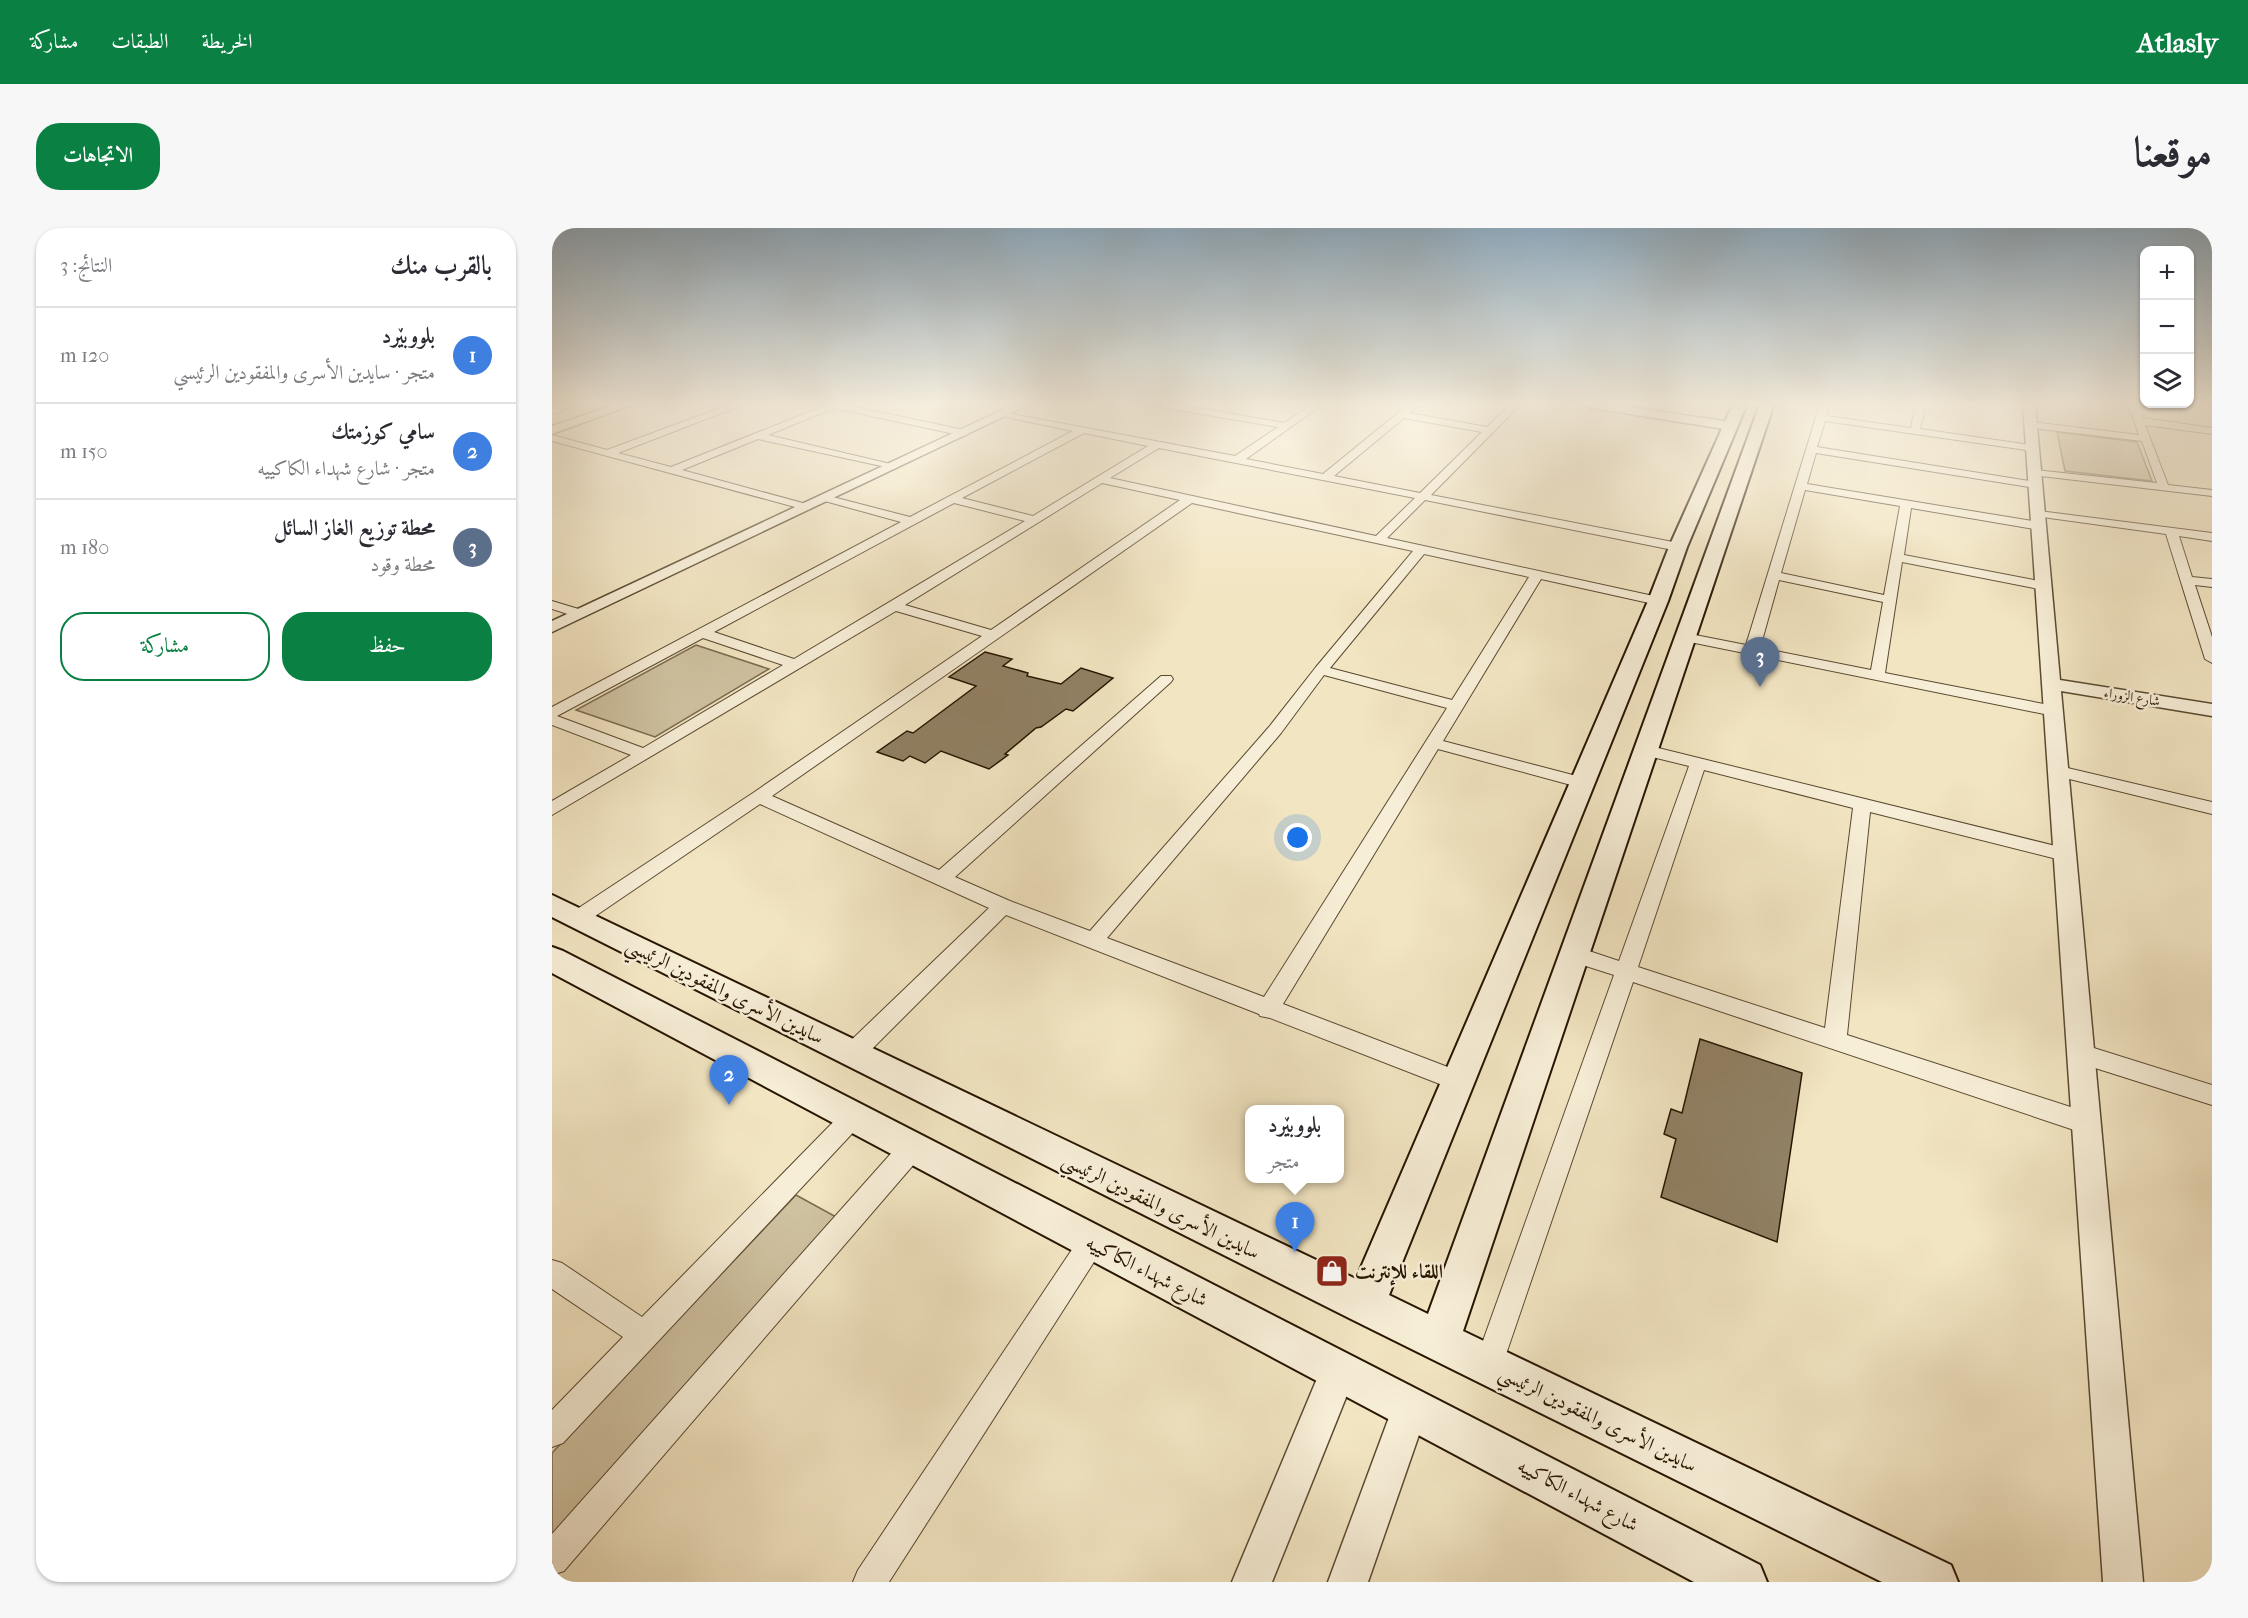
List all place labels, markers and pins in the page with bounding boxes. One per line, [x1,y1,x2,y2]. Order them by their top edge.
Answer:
pin: 3 [1740,638,1780,687]
pin: 2 [710,1056,748,1105]
pin: 1 [1276,1202,1314,1252]
shop icon: اللقاء للإنترنت [1314,1253,1350,1289]
place label: اللقاء للإنترنت [1355,1260,1443,1286]

